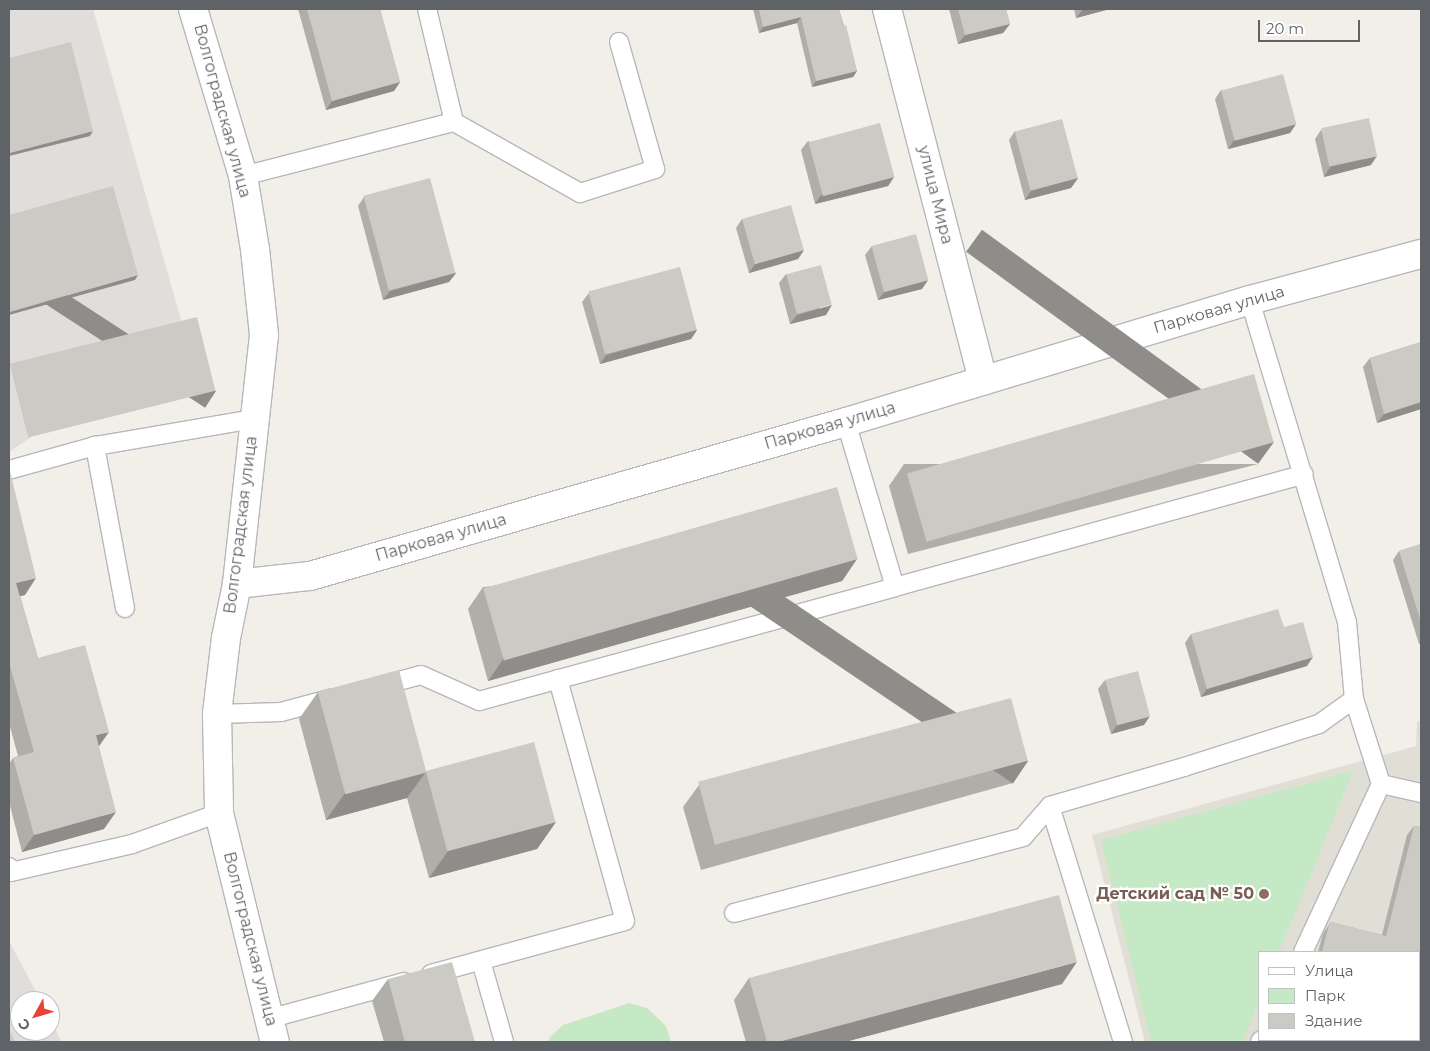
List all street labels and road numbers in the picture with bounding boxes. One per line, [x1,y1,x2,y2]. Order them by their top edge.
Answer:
street label: Волгоградская улица [190,22,254,200]
street label: улица Мира [913,144,957,246]
street label: Парковая улица [1151,282,1287,338]
street label: Парковая улица [762,398,898,454]
street label: Волгоградская улица [221,435,261,615]
street label: Парковая улица [373,510,509,566]
street label: Волгоградская улица [219,850,281,1028]

